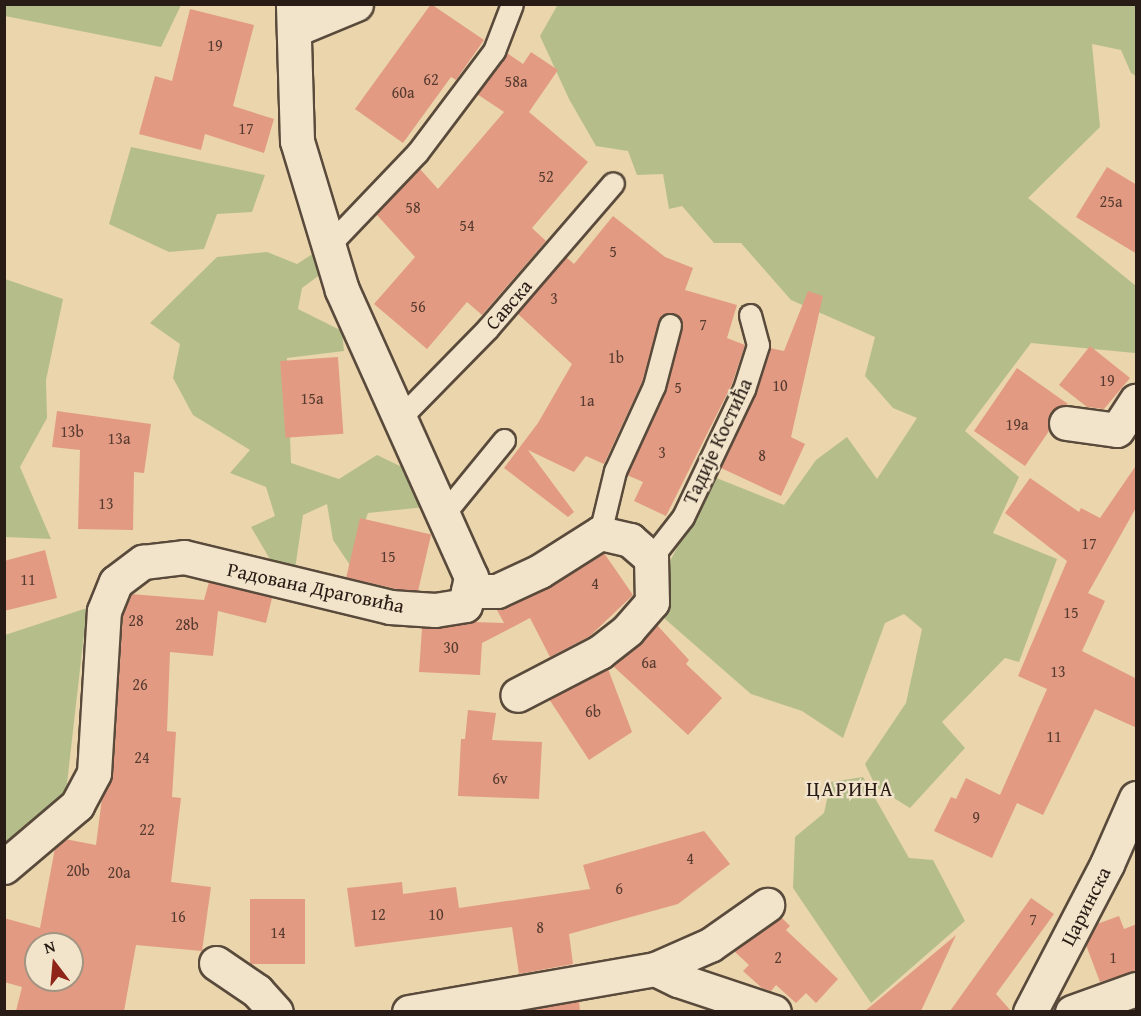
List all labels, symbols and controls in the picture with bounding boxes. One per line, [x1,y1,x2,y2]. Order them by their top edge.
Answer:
house number: 19 [207,35,223,55]
house number: 62 [423,69,439,89]
house number: 58a [505,71,527,91]
house number: 60a [392,82,414,102]
house number: 17 [238,118,254,138]
house number: 52 [538,166,554,186]
house number: 25a [1100,191,1122,211]
house number: 58 [405,197,421,217]
house number: 54 [459,215,475,235]
house number: 5 [609,241,617,261]
street label: Савска [480,274,536,334]
house number: 3 [550,288,558,308]
house number: 56 [410,296,426,316]
house number: 7 [699,314,707,334]
house number: 1b [608,347,624,367]
house number: 19 [1099,370,1115,390]
street label: Тадије Костића [677,374,757,508]
house number: 10 [772,375,788,395]
house number: 5 [674,377,682,397]
house number: 15a [301,388,323,408]
house number: 1a [579,390,595,410]
house number: 19a [1006,414,1028,434]
house number: 13b [60,421,84,441]
house number: 13a [108,428,130,448]
house number: 3 [658,442,666,462]
house number: 8 [758,445,766,465]
house number: 13 [98,493,114,513]
house number: 17 [1081,533,1097,553]
house number: 15 [380,546,396,566]
street label: Радована Драговића [225,557,407,617]
house number: 11 [20,569,36,589]
house number: 4 [591,573,599,593]
house number: 15 [1063,602,1079,622]
house number: 28 [128,610,144,630]
house number: 28b [175,614,199,634]
house number: 30 [443,637,459,657]
house number: 6a [641,652,657,672]
house number: 13 [1050,661,1066,681]
house number: 26 [132,674,148,694]
house number: 6b [585,701,601,721]
house number: 11 [1046,726,1062,746]
house number: 24 [134,747,150,767]
house number: 6v [492,768,508,788]
district label: ЦАРИНА [806,776,894,802]
house number: 9 [972,807,980,827]
house number: 22 [139,819,155,839]
house number: 4 [686,848,694,868]
house number: 20b [66,860,90,880]
house number: 20a [108,862,130,882]
street label: Царинска [1055,862,1115,950]
house number: 6 [615,878,623,898]
house number: 12 [370,904,386,924]
house number: 10 [428,904,444,924]
house number: 16 [170,906,186,926]
house number: 7 [1029,909,1037,929]
house number: 8 [536,917,544,937]
house number: 14 [270,922,286,942]
north arrow [24,932,84,992]
text: N [41,934,58,960]
house number: 2 [774,947,782,967]
house number: 1 [1109,947,1117,967]

